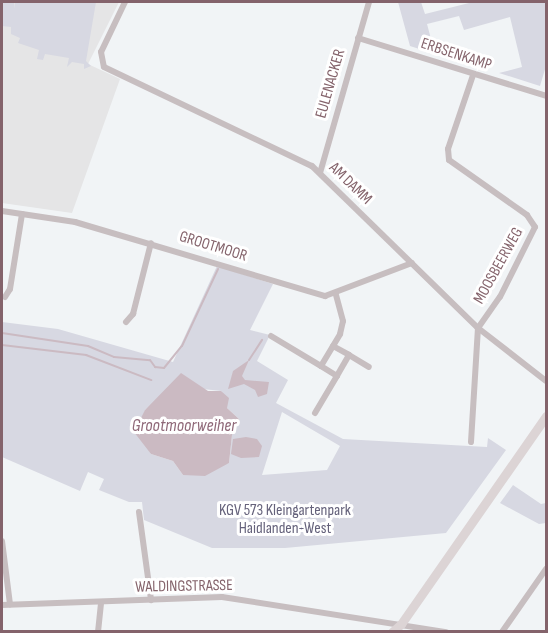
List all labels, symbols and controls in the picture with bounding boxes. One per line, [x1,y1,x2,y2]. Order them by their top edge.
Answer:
street label: ERBSENKAMP [418,35,494,75]
street label: EULENACKER [312,47,350,121]
street label: AM DAMM [324,159,376,209]
street label: MOOSBEERWEG [470,224,528,308]
street label: GROOTMOOR [177,228,249,266]
water label: Grootmoorweiher [132,415,236,437]
park label: KGV 573 Kleingartenpark Haidlanden-West [219,501,351,539]
street label: WALDINGSTRASSE [135,577,233,597]

